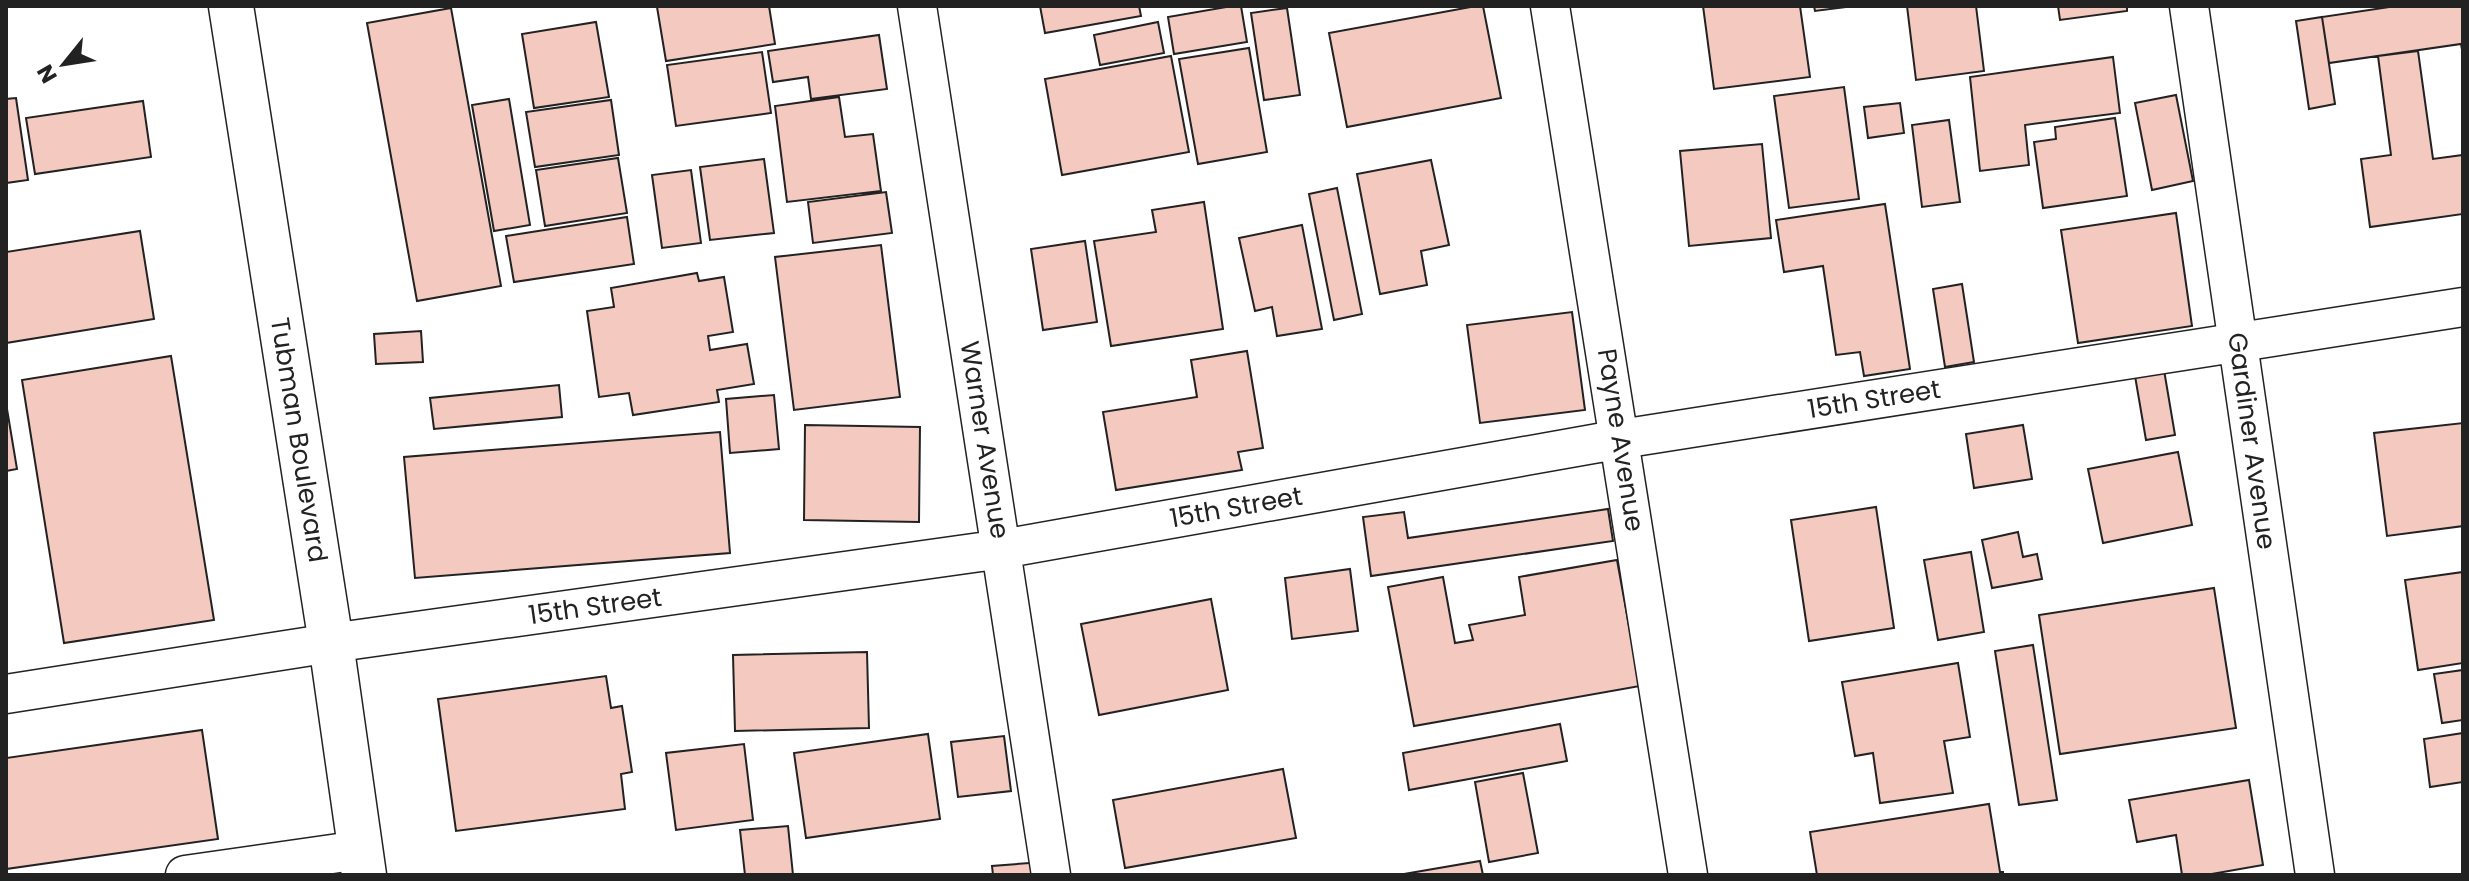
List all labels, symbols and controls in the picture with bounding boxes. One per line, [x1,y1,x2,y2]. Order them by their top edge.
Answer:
north arrow [24,24,104,104]
text: N [30,59,65,89]
street label: Tubman Boulevard [262,315,336,565]
street label: Gardiner Avenue [2219,330,2285,552]
street label: Warner Avenue [952,339,1018,541]
street label: Payne Avenue [1589,346,1653,534]
street label: 15th Street [1805,371,1943,427]
street label: 15th Street [1167,478,1305,536]
street label: 15th Street [526,579,664,633]

